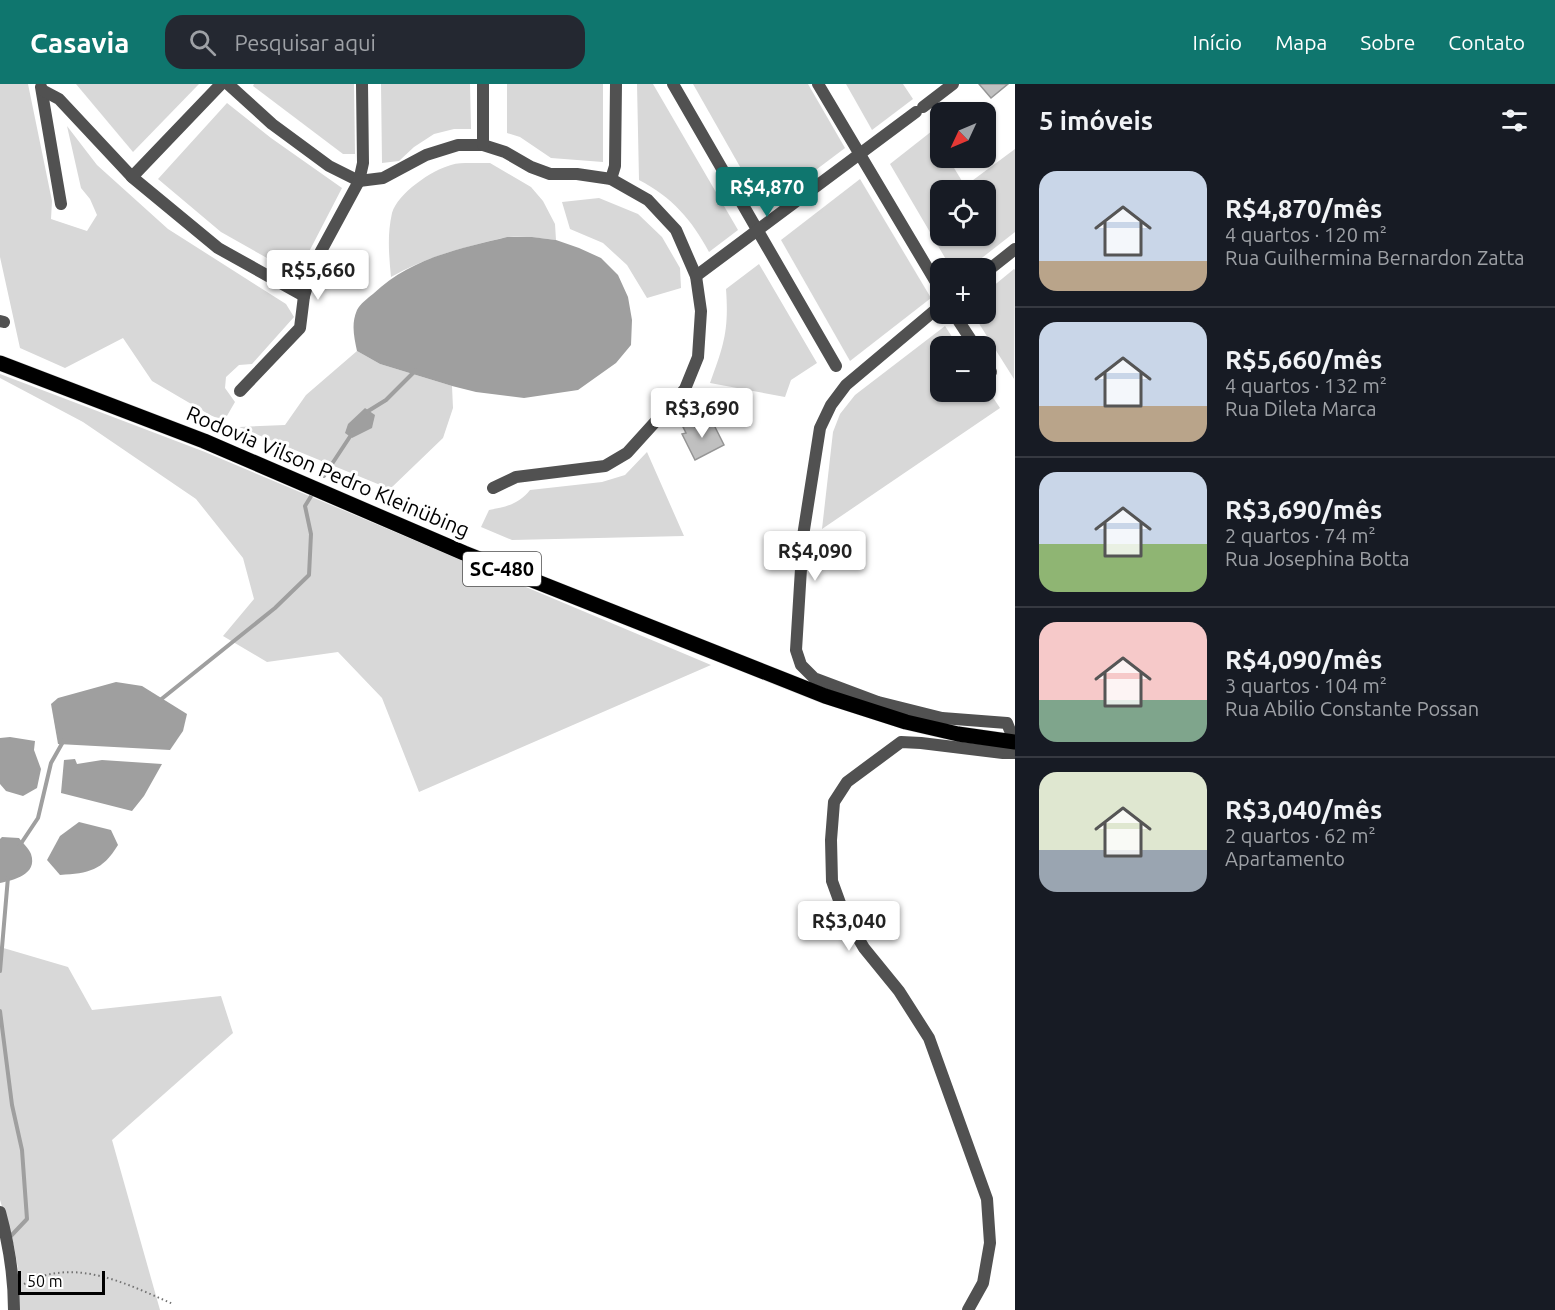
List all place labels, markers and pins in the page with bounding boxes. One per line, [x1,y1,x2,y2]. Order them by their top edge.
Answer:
pin: R$4,870 [712,167,822,218]
pin: R$5,660 [263,250,373,301]
pin: R$3,690 [647,388,757,439]
pin: R$4,090 [760,531,870,582]
pin: R$3,040 [794,901,904,952]

